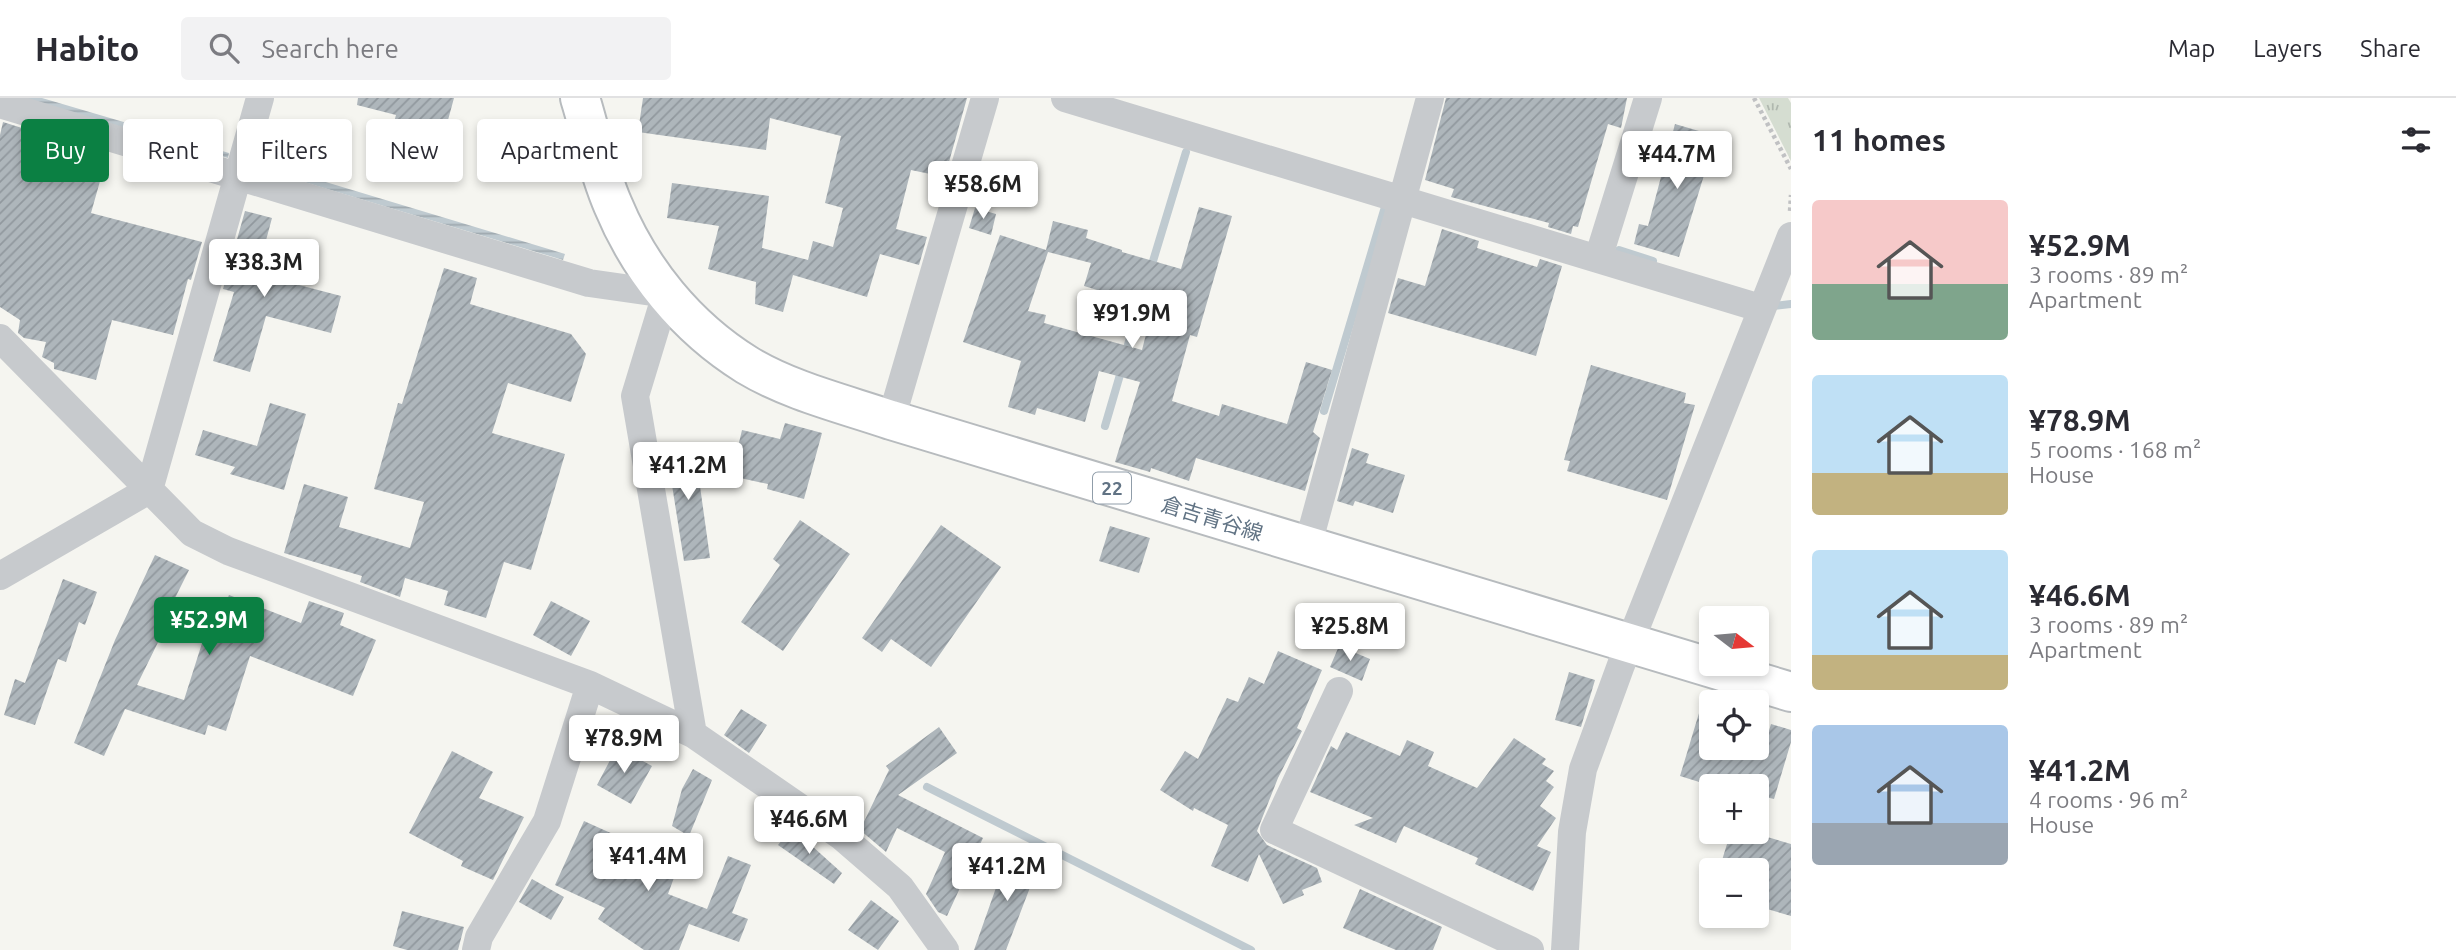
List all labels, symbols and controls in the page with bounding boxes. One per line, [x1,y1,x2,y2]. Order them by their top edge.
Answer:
search box [181,17,671,80]
icon: search [205,29,243,67]
text: Habito [35,30,139,67]
text: Search here [261,34,399,63]
text: Map [2168,35,2215,62]
text: Layers [2253,35,2322,62]
text: Share [2360,35,2421,62]
chip: Buy [21,119,109,182]
chip: Rent [123,119,223,182]
chip: Filters [237,119,352,182]
chip: New [366,119,463,182]
chip: Apartment [477,119,642,182]
icon: filters [2397,121,2435,159]
text: 11 homes [1812,123,1946,157]
pin: ¥44.7M [1620,132,1734,191]
text: ¥44.7M [1638,141,1716,166]
pin: ¥58.6M [926,162,1040,221]
text: ¥58.6M [944,171,1022,196]
icon: home [1868,228,1952,312]
text: ¥52.9M [2029,228,2131,262]
pin: ¥38.3M [207,240,321,299]
text: ¥38.3M [225,249,303,274]
text: 3 rooms · 89 m² [2029,262,2188,287]
text: Apartment [2029,287,2142,312]
pin: ¥91.9M [1075,290,1189,350]
text: ¥91.9M [1093,300,1171,325]
icon: home [1868,403,1952,487]
text: ¥78.9M [2029,403,2131,437]
text: 5 rooms · 168 m² [2029,437,2201,462]
pin: ¥41.2M [631,442,745,502]
text: ¥41.2M [649,452,727,477]
text: House [2029,462,2094,487]
road number: 22 [1093,472,1131,504]
street label: 倉吉青谷線 [1159,491,1266,545]
icon: home [1868,578,1952,662]
text: ¥46.6M [2029,578,2131,612]
pin: ¥52.9M [152,598,266,657]
pin: ¥25.8M [1293,603,1407,663]
north arrow [1699,606,1769,676]
map controls [1699,606,1769,928]
text: ¥52.9M [170,607,248,632]
text: 3 rooms · 89 m² [2029,612,2188,637]
text: ¥25.8M [1311,613,1389,638]
text: Apartment [2029,637,2142,662]
button: locate [1699,690,1769,760]
pin: ¥78.9M [567,716,681,775]
text: ¥78.9M [585,725,663,750]
icon: home [1868,753,1952,837]
text: ¥41.2M [2029,753,2131,787]
button: + [1699,774,1769,844]
text: 4 rooms · 96 m² [2029,787,2188,812]
pin: ¥46.6M [752,796,866,856]
text: ¥46.6M [770,806,848,831]
text: House [2029,812,2094,837]
pin: ¥41.4M [591,834,705,893]
text: ¥41.4M [609,843,687,868]
pin: ¥41.2M [950,844,1064,903]
text: ¥41.2M [968,853,1046,878]
button: − [1699,858,1769,928]

